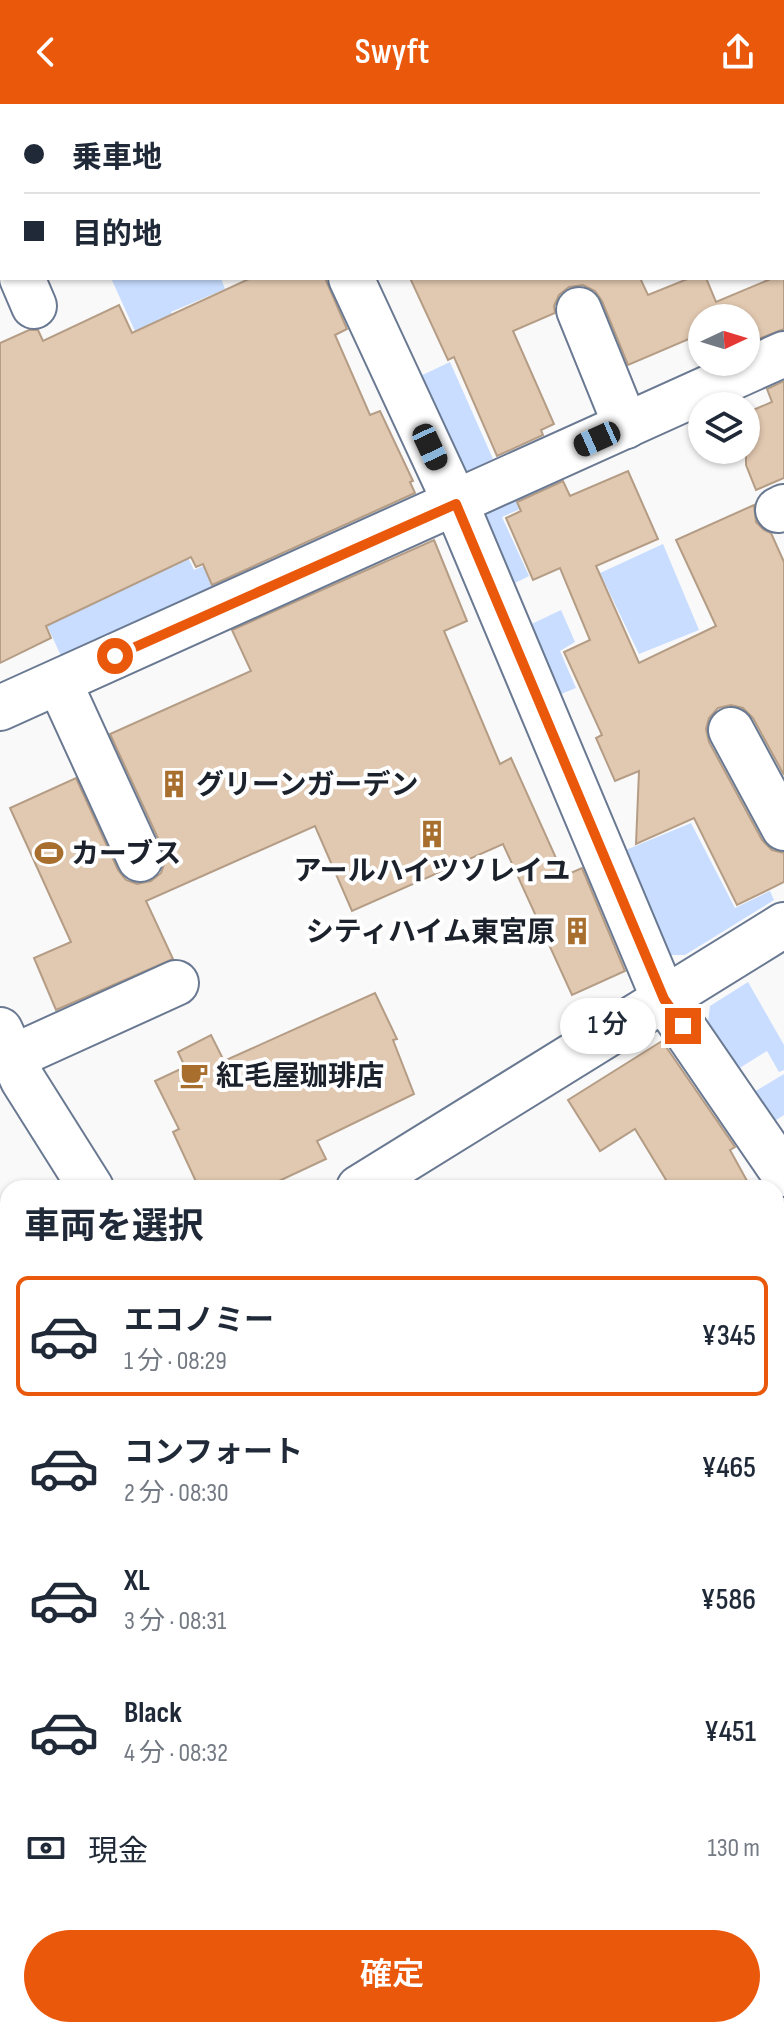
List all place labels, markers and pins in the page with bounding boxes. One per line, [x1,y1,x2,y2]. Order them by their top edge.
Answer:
building icon: グリーンガーデン [159,769,189,799]
place label: グリーンガーデン [196,769,419,802]
building icon: アールハイツソレイユ [417,819,447,849]
sports icon: カーブス [34,838,64,868]
place label: カーブス [71,838,181,871]
place label: アールハイツソレイユ [293,855,571,888]
place label: シティハイム東宮原 [306,916,555,949]
building icon: シティハイム東宮原 [562,916,592,946]
cafe icon: 紅毛屋珈琲店 [179,1060,209,1090]
place label: 紅毛屋珈琲店 [216,1060,384,1093]

